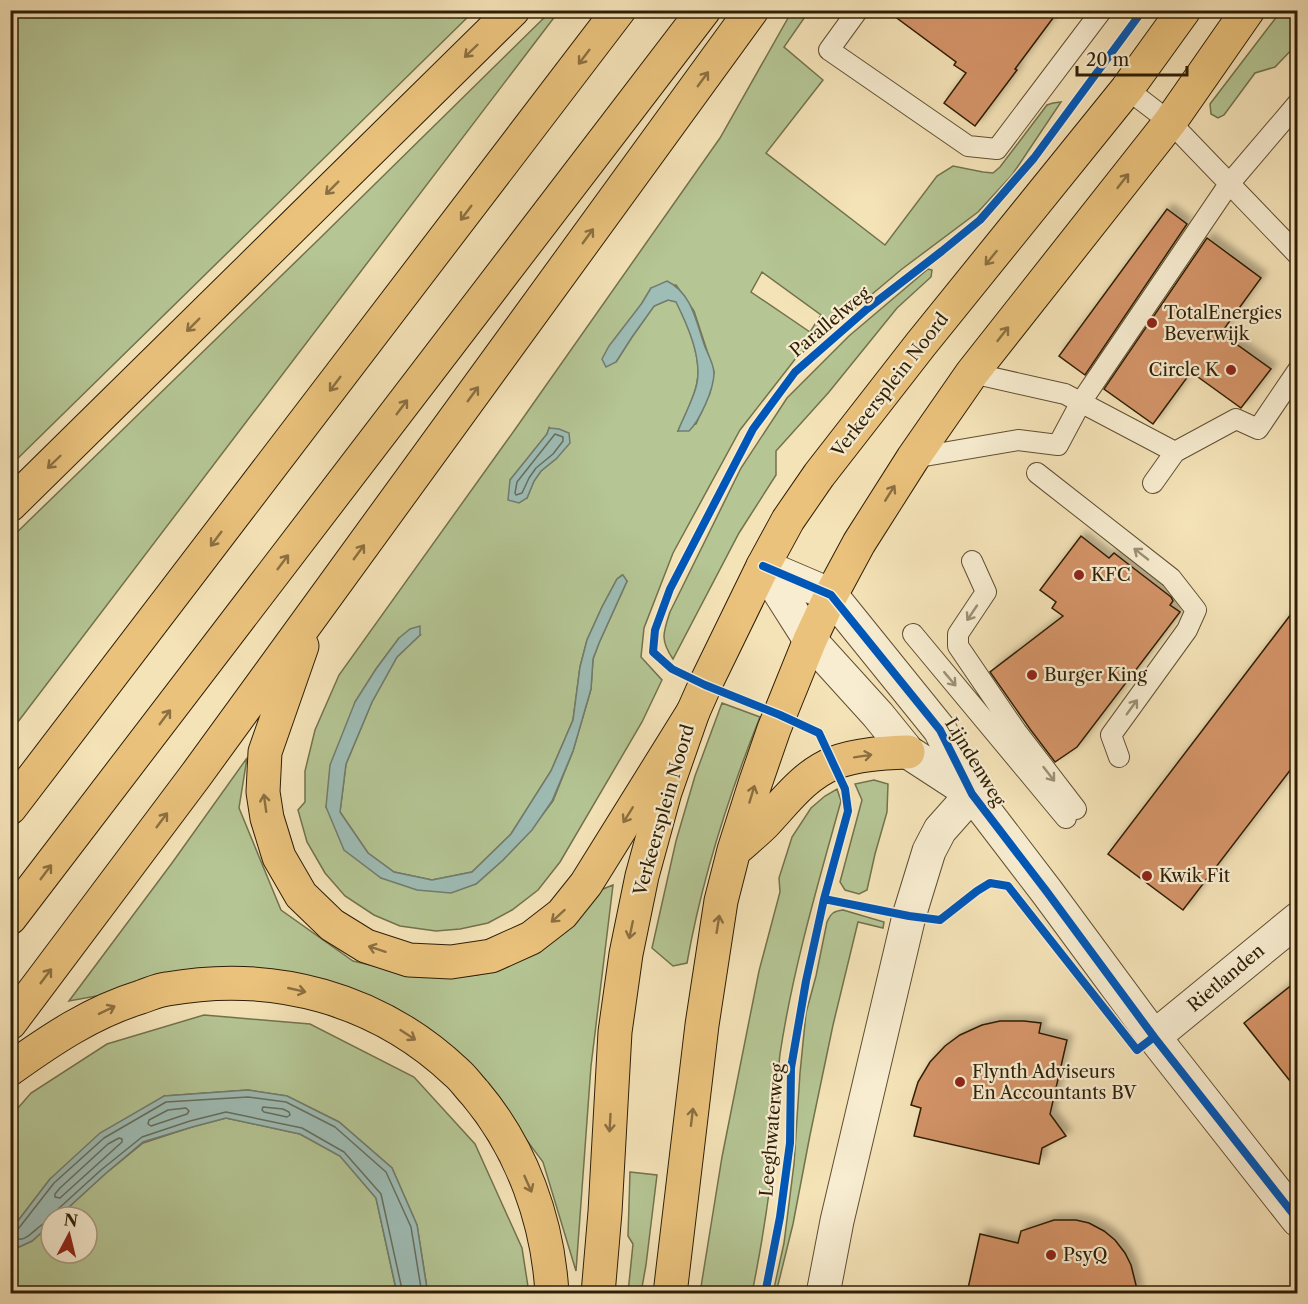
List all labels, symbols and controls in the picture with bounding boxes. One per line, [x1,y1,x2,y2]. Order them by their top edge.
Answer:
scale bar [1077,39,1186,77]
one-way arrow [463,44,478,58]
one-way arrow [578,49,591,65]
text: 20 m [1086,49,1130,71]
one-way arrow [696,71,709,87]
one-way arrow [1117,173,1130,189]
one-way arrow [325,180,339,195]
one-way arrow [460,204,473,220]
one-way arrow [582,229,594,245]
one-way arrow [985,250,998,266]
street label: Parallelweg [785,282,875,362]
place label: TotalEnergies Beverwijk [1164,302,1282,345]
street label: Verkeersplein Noord [826,308,953,462]
marker: TotalEnergies Beverwijk [1145,316,1159,330]
one-way arrow [186,318,201,332]
one-way arrow [996,327,1009,343]
place label: Circle K [1149,359,1220,381]
marker: Circle K [1224,363,1238,377]
one-way arrow [329,376,342,392]
one-way arrow [467,386,479,402]
one-way arrow [396,400,408,416]
one-way arrow [47,455,62,469]
one-way arrow [884,485,897,502]
one-way arrow [210,531,223,547]
one-way arrow [352,544,365,560]
one-way arrow [1133,548,1149,561]
one-way arrow [277,554,290,570]
place label: KFC [1091,564,1131,586]
marker: KFC [1072,568,1086,582]
one-way arrow [966,604,978,620]
place label: Burger King [1044,664,1147,686]
marker: Burger King [1025,668,1039,682]
one-way arrow [944,671,957,687]
one-way arrow [1126,699,1138,715]
one-way arrow [158,709,171,725]
street label: Lijndenweg [940,714,1010,811]
street label: Verkeersplein Noord [629,722,699,899]
one-way arrow [853,751,873,762]
one-way arrow [1043,765,1056,781]
one-way arrow [747,785,758,804]
one-way arrow [259,793,270,813]
one-way arrow [622,806,634,823]
one-way arrow [155,812,168,828]
one-way arrow [40,864,52,880]
place label: Kwik Fit [1159,865,1231,887]
marker: Kwik Fit [1140,869,1154,883]
one-way arrow [551,909,566,923]
one-way arrow [712,914,723,934]
one-way arrow [625,920,636,939]
street label: Rietlanden [1183,940,1269,1016]
one-way arrow [368,943,387,954]
one-way arrow [39,969,52,985]
one-way arrow [287,984,306,996]
one-way arrow [97,1004,115,1016]
one-way arrow [399,1029,416,1041]
place label: Flynth Adviseurs En Accountants BV [972,1061,1137,1104]
street label: Leeghwaterweg [755,1062,789,1198]
marker: Flynth Adviseurs En Accountants BV [953,1075,967,1089]
one-way arrow [686,1108,697,1127]
one-way arrow [604,1113,615,1133]
one-way arrow [523,1175,534,1193]
north arrow [39,1205,99,1265]
text: N [63,1209,79,1231]
place label: PsyQ [1063,1244,1107,1266]
marker: PsyQ [1044,1248,1058,1262]

